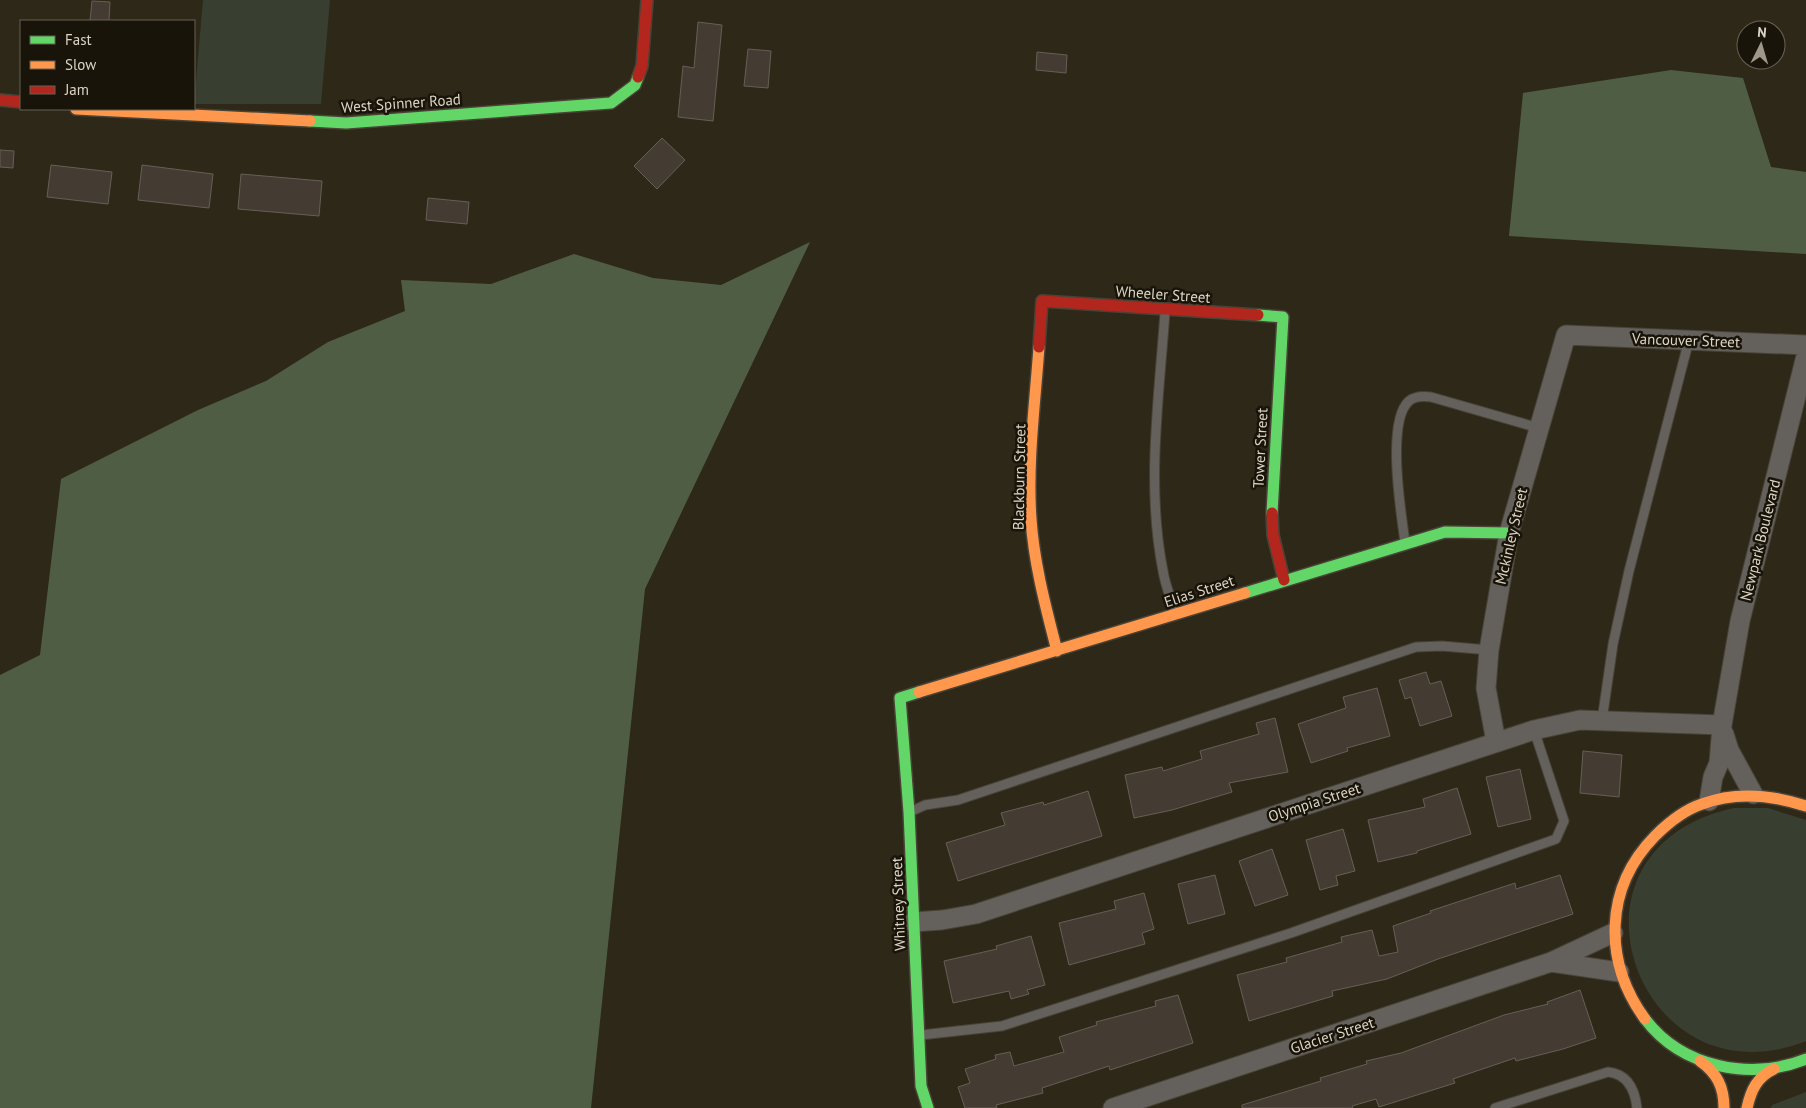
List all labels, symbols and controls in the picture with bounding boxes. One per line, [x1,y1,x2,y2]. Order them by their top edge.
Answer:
legend [20,20,195,110]
north arrow [1736,20,1786,70]
text: N [1757,23,1768,41]
text: Fast [65,30,92,49]
text: Slow [65,55,96,74]
text: Jam [64,80,89,99]
street label: West Spinner Road [341,89,461,117]
street label: Wheeler Street [1115,281,1211,307]
street label: Vancouver Street [1631,329,1740,351]
street label: Tower Street [1248,407,1272,489]
street label: Blackburn Street [1009,424,1029,530]
street label: Newpark Boulevard [1736,477,1784,603]
street label: Mckinley Street [1491,486,1531,586]
street label: Elias Street [1162,571,1236,611]
street label: Olympia Street [1266,778,1362,826]
street label: Whitney Street [887,857,909,951]
street label: Glacier Street [1288,1013,1376,1057]

